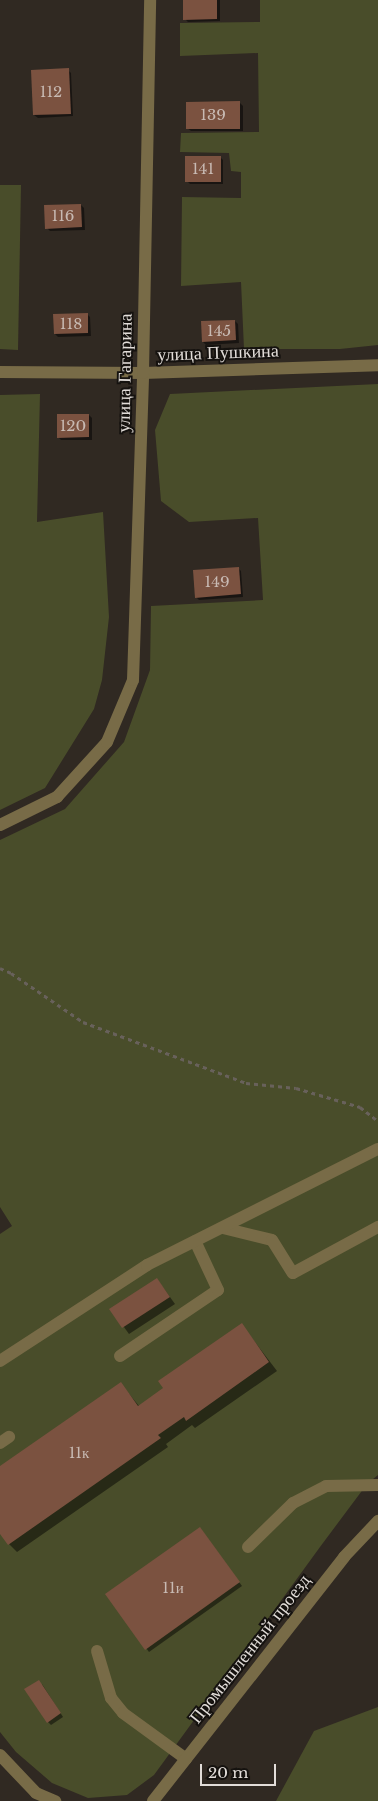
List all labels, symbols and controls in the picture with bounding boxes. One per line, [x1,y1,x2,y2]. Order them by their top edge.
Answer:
house number: 112 [40,83,62,101]
house number: 139 [200,106,226,124]
house number: 141 [192,160,214,178]
house number: 116 [51,207,75,225]
street label: улица Гагарина [113,313,137,433]
house number: 118 [60,315,82,333]
house number: 145 [207,322,231,340]
street label: улица Пушкина [157,340,279,366]
house number: 120 [60,417,86,435]
house number: 149 [204,573,230,591]
house number: 11к [69,1444,89,1462]
street label: Промышленный проезд [185,1570,315,1728]
house number: 11и [162,1579,184,1597]
scale bar [203,1754,279,1786]
text: 20 m [208,1763,248,1782]

